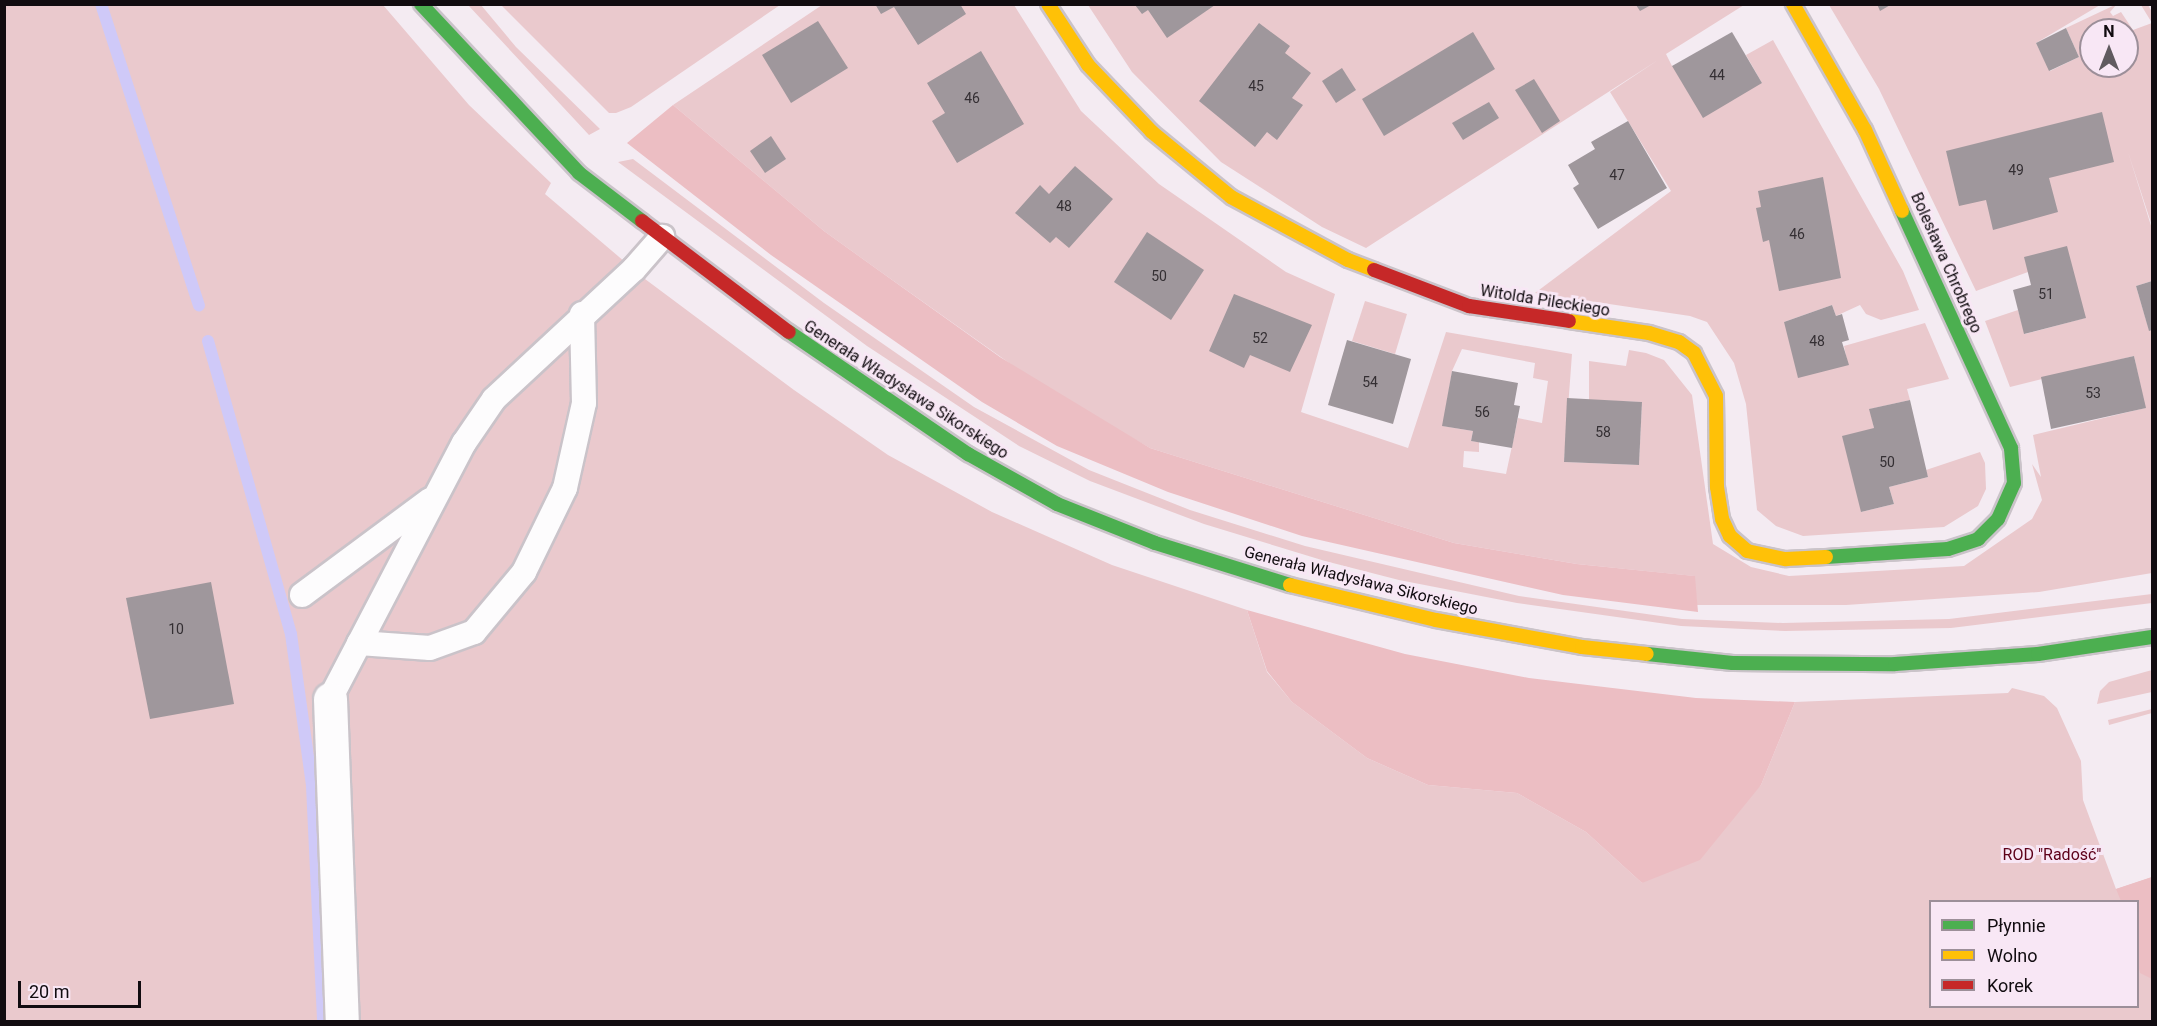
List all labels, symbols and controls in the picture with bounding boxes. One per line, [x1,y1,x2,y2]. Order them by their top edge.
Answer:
north arrow [2079,18,2139,78]
text: N [2103,22,2115,41]
house number: 44 [1709,67,1725,83]
house number: 45 [1248,78,1264,94]
house number: 46 [964,90,980,106]
house number: 49 [2008,162,2024,178]
house number: 47 [1609,167,1625,183]
street label: Bolesława Chrobrego [1906,190,1986,336]
house number: 48 [1056,198,1072,214]
house number: 46 [1789,226,1805,242]
house number: 50 [1151,268,1167,284]
street label: Witolda Pileckiego [1479,281,1611,321]
house number: 51 [2038,286,2054,302]
street label: Generała Władysława Sikorskiego [800,317,1012,463]
house number: 52 [1252,330,1268,346]
house number: 48 [1809,333,1825,349]
house number: 54 [1362,374,1378,390]
house number: 53 [2085,385,2101,401]
house number: 56 [1474,404,1490,420]
house number: 58 [1595,424,1611,440]
house number: 50 [1879,454,1895,470]
street label: Generała Władysława Sikorskiego [1242,543,1480,619]
house number: 10 [168,621,184,637]
park label: ROD "Radość" [2003,845,2101,865]
legend [1929,900,2139,1008]
text: Płynnie [1987,915,2046,936]
text: Wolno [1987,945,2038,966]
scale bar [21,969,144,1007]
text: Korek [1987,975,2033,996]
text: 20 m [29,981,69,1002]

